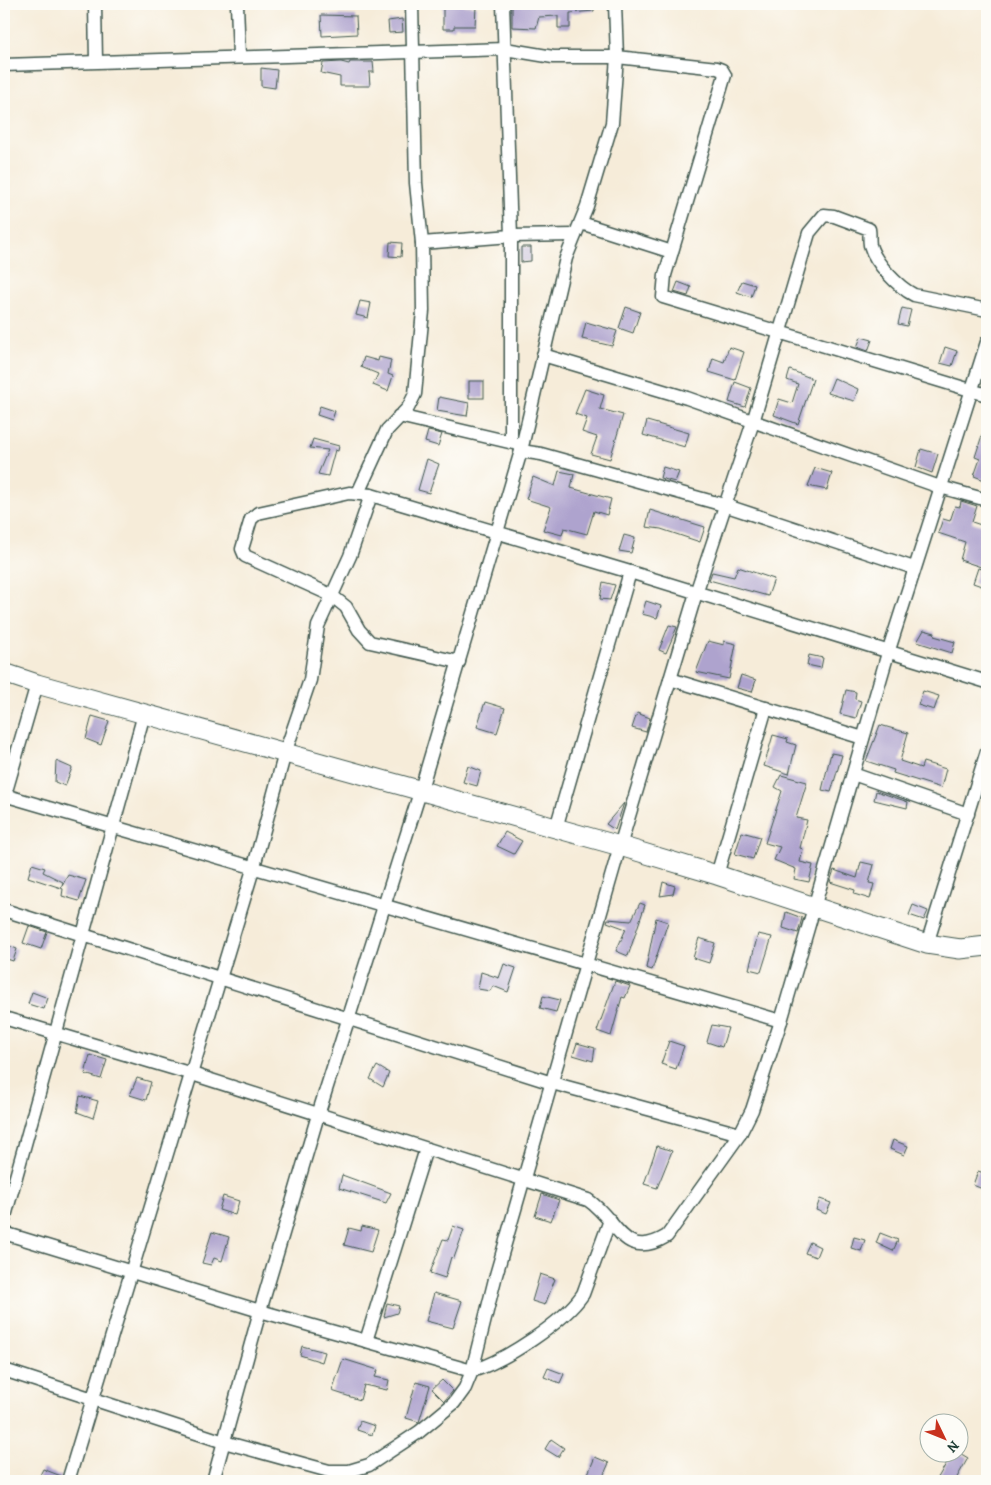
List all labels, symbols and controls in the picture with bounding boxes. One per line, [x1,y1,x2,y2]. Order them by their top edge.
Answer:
north arrow [918,1412,968,1462]
text: N [943,1436,964,1457]

